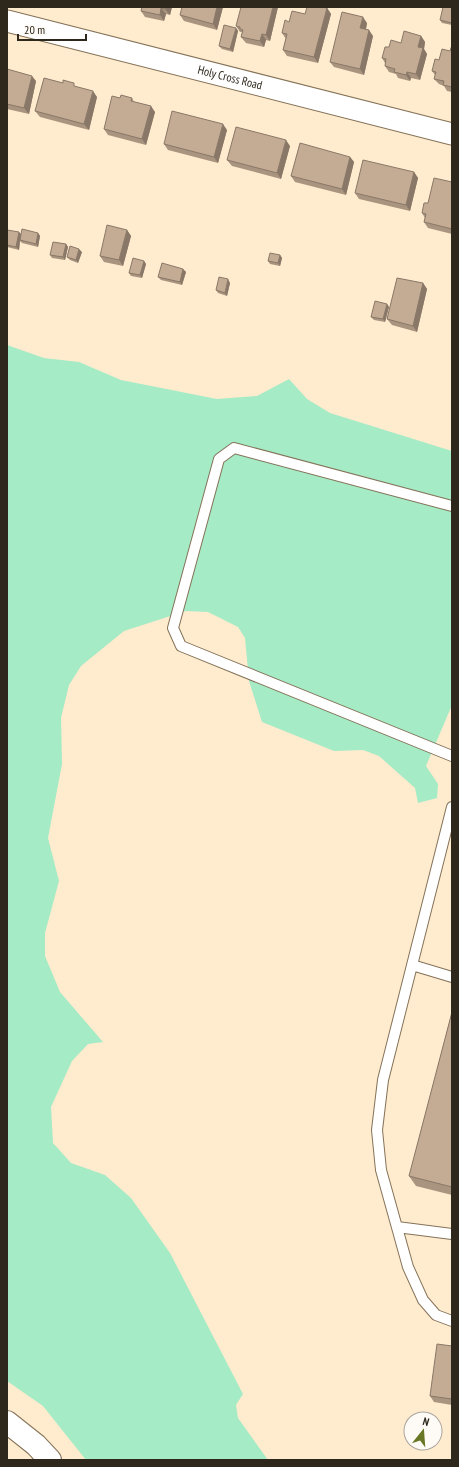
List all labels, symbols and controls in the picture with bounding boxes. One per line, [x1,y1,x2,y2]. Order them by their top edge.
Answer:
scale bar [18,16,86,42]
text: 20 m [24,22,45,37]
street label: Holy Cross Road [196,62,264,93]
north arrow [403,1411,443,1451]
text: N [421,1414,431,1429]

